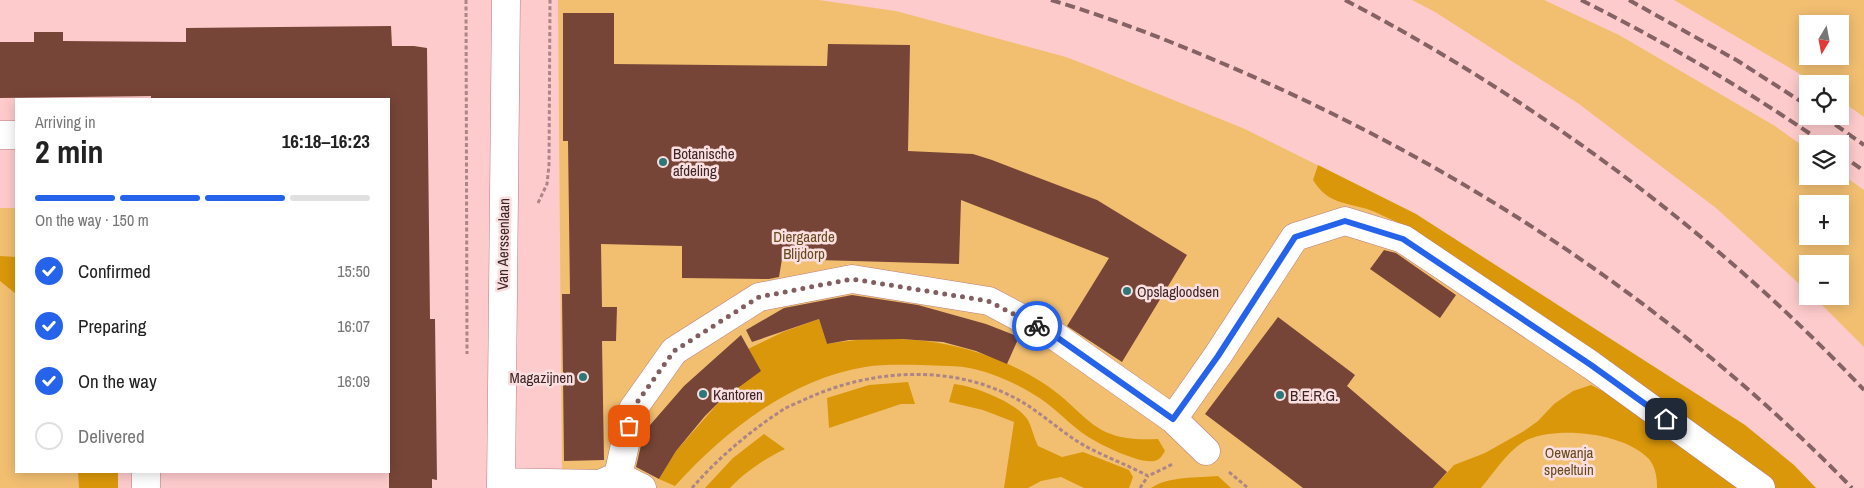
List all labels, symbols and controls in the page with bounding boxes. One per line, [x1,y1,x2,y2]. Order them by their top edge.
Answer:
north arrow [1799,15,1849,65]
map controls [1799,15,1849,305]
button: locate [1799,75,1849,125]
text: Arriving in [35,111,96,133]
text: 16:18–16:23 [282,128,370,154]
text: 2 min [35,130,104,173]
button: layers [1799,135,1849,185]
place label: Botanische afdeling [673,143,735,181]
marker: Botanische afdeling [657,156,669,168]
button: + [1799,195,1849,245]
street label: Van Aerssenlaan [492,198,514,290]
text: On the way · 150 m [35,209,149,231]
park label: Diergaarde Blijdorp [773,226,835,264]
button: − [1799,255,1849,305]
icon: check [35,257,63,285]
text: Confirmed [78,258,151,284]
text: 15:50 [337,260,370,282]
place label: Opslagloodsen [1137,281,1219,302]
marker: Opslagloodsen [1121,285,1133,297]
courier [1012,301,1062,351]
icon: check [35,312,63,340]
icon: bike [1023,312,1051,340]
text: Preparing [78,313,146,339]
text: 16:07 [337,315,370,337]
icon: check [35,367,63,395]
place label: Magazijnen [509,367,573,388]
text: On the way [78,368,157,394]
text: 16:09 [337,370,370,392]
marker: Magazijnen [577,371,589,383]
place label: Kantoren [713,384,763,405]
place label: B.E.R.G. [1290,385,1339,406]
marker: Kantoren [697,388,709,400]
marker: B.E.R.G. [1274,389,1286,401]
pin [1645,398,1687,440]
pin [608,405,650,447]
icon: home [1652,405,1680,433]
icon: bag [615,412,643,440]
text: Delivered [78,423,145,449]
park label: Oewanja speeltuin [1544,442,1594,480]

